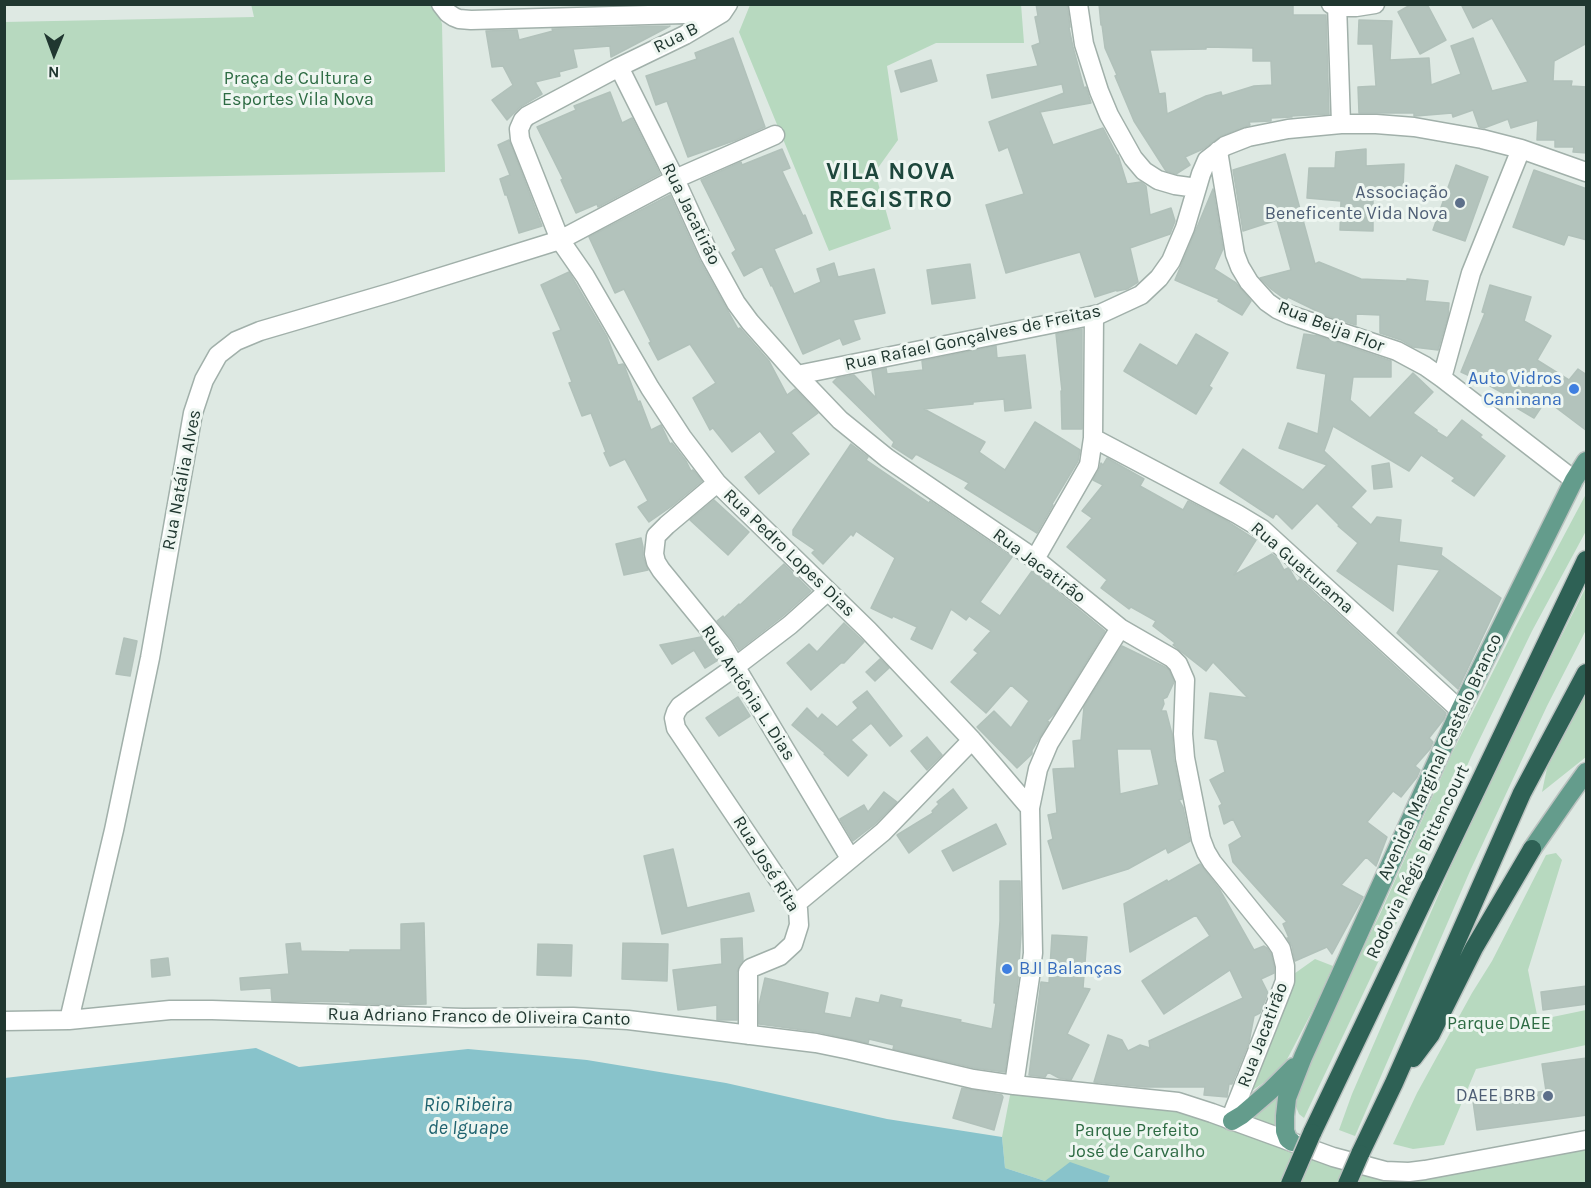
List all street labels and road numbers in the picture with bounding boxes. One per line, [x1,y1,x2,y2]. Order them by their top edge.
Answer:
street label: Rua B [650,18,702,58]
street label: Rua Jacatirão [657,159,725,269]
street label: Rua Beija Flor [1275,297,1387,357]
street label: Rua Rafael Gonçalves de Freitas [843,300,1103,376]
street label: Rua Natália Alves [158,408,206,552]
street label: Rua Pedro Lopes Dias [719,484,859,622]
street label: Rua Guaturama [1246,517,1358,619]
street label: Rua Jacatirão [988,524,1090,608]
street label: Rua Antônia L. Dias [696,621,800,765]
street label: Avenida Marginal Castelo Branco [1373,630,1507,884]
street label: Rodovia Régis Bittencourt [1362,762,1474,962]
street label: Rua José Rita [728,812,804,916]
street label: Rua Jacatirão [1233,979,1293,1091]
street label: Rua Adriano Franco de Oliveira Canto [327,1004,631,1030]

